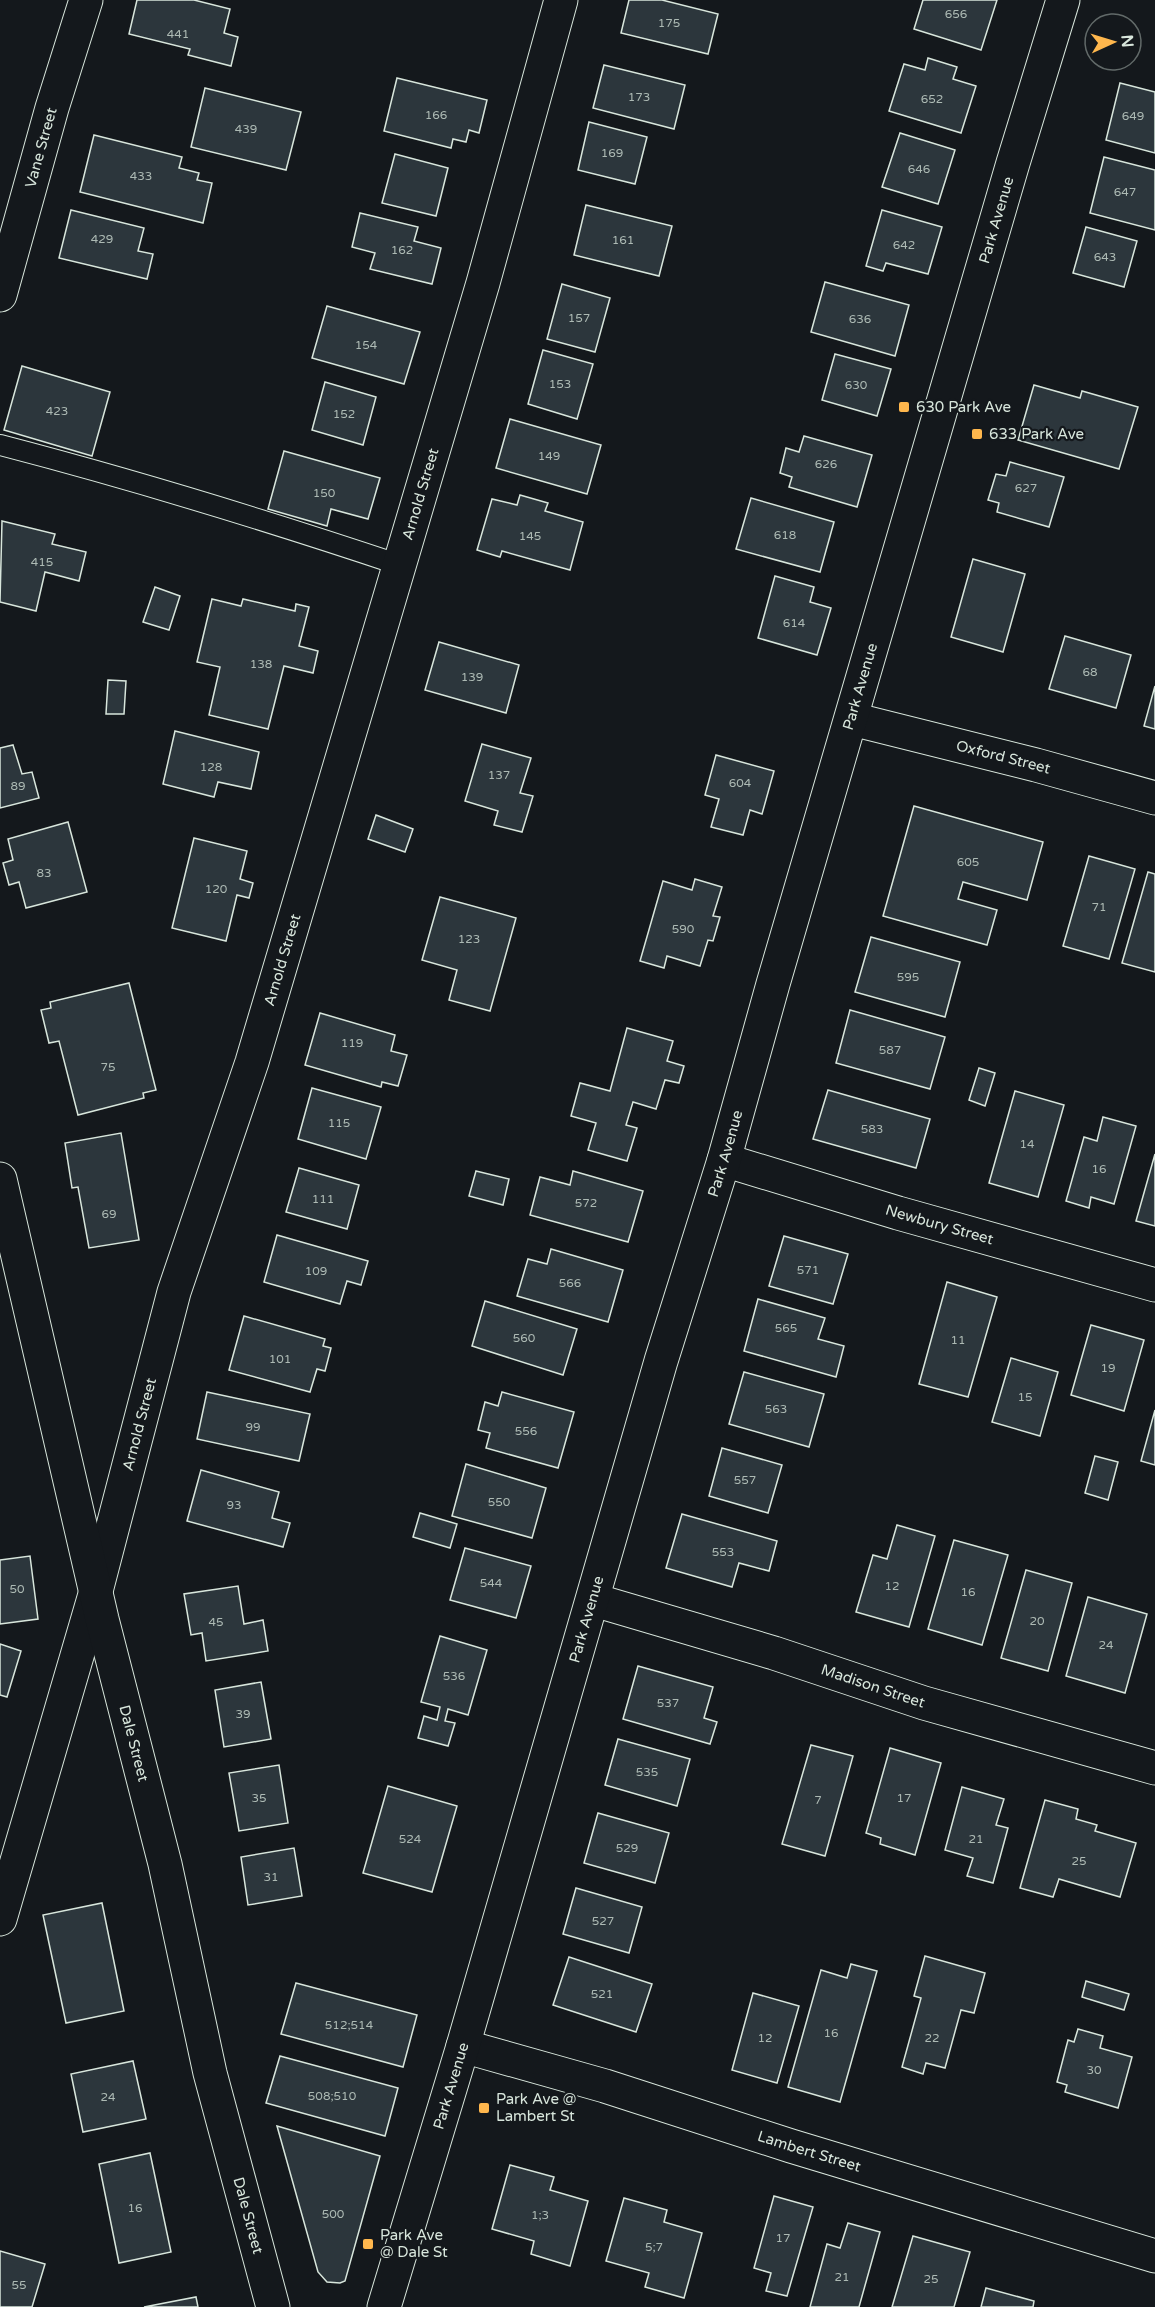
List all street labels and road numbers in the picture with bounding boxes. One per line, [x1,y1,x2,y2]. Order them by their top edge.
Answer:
street label: Vane Street [21,105,61,190]
street label: Park Avenue [975,174,1018,266]
street label: Arnold Street [398,446,443,542]
street label: Park Avenue [839,641,881,732]
street label: Oxford Street [954,736,1053,778]
street label: Arnold Street [260,912,304,1008]
street label: Park Avenue [704,1108,746,1199]
street label: Newbury Street [883,1201,996,1248]
street label: Arnold Street [119,1376,160,1473]
street label: Park Avenue [565,1574,607,1665]
street label: Madison Street [819,1660,928,1712]
street label: Dale Street [115,1703,153,1784]
street label: Park Avenue [429,2040,473,2131]
street label: Lambert Street [755,2127,863,2176]
street label: Dale Street [229,2175,267,2256]

